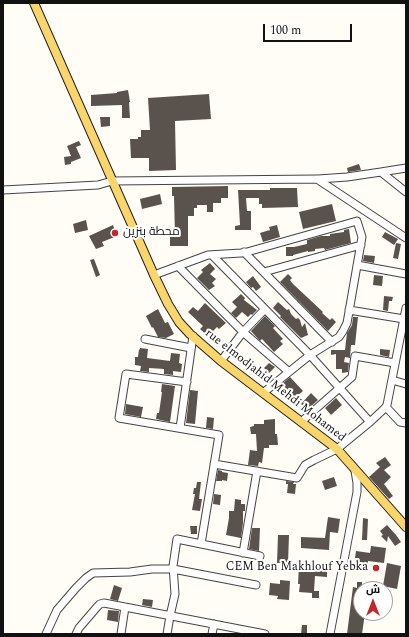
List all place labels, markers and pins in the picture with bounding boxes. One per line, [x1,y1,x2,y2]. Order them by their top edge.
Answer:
place label: محطة بنزين [123,226,180,240]
marker: محطة بنزين [110,228,120,238]
place label: CEM Ben Makhlouf Yebka [226,561,368,575]
marker: CEM Ben Makhlouf Yebka [371,563,381,573]

